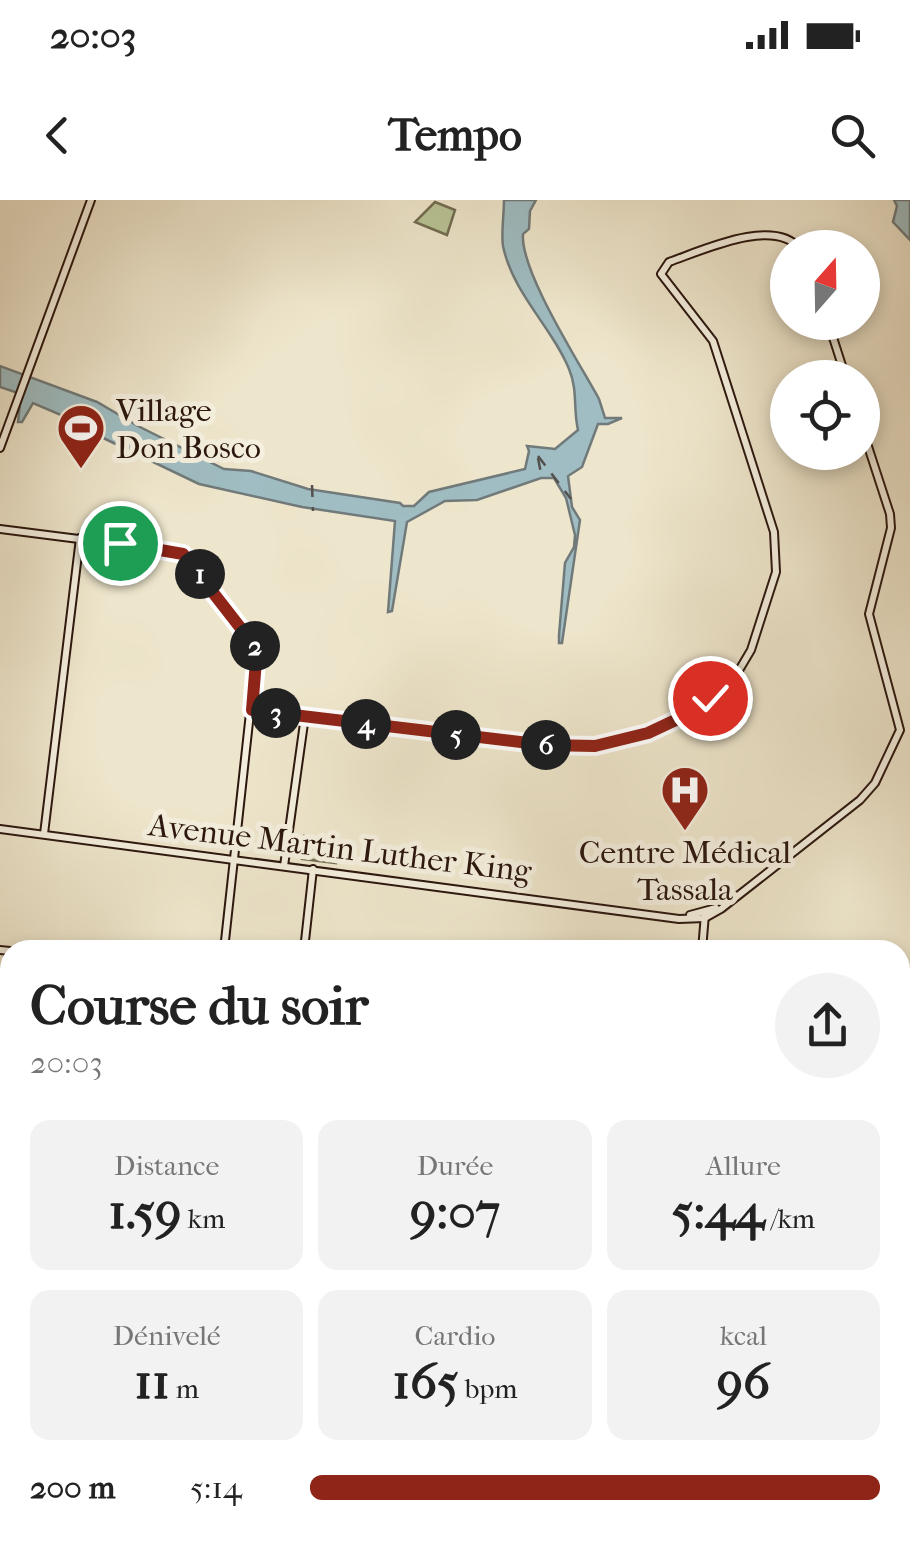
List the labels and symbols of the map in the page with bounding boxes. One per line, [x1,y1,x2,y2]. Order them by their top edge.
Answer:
north arrow [770,230,880,340]
place label: Village Don Bosco [115,392,261,466]
sports icon: Village Don Bosco [55,402,107,470]
pin [78,501,163,586]
pin: 1 [175,549,225,599]
pin: 2 [230,621,280,671]
pin [668,656,753,741]
pin: 3 [251,688,301,738]
pin: 4 [341,699,391,749]
pin: 5 [431,710,481,760]
pin: 6 [521,720,571,770]
hospital icon: Centre Médical Tassala [659,764,711,832]
street label: Avenue Martin Luther King [144,806,534,890]
place label: Centre Médical Tassala [579,834,791,908]

